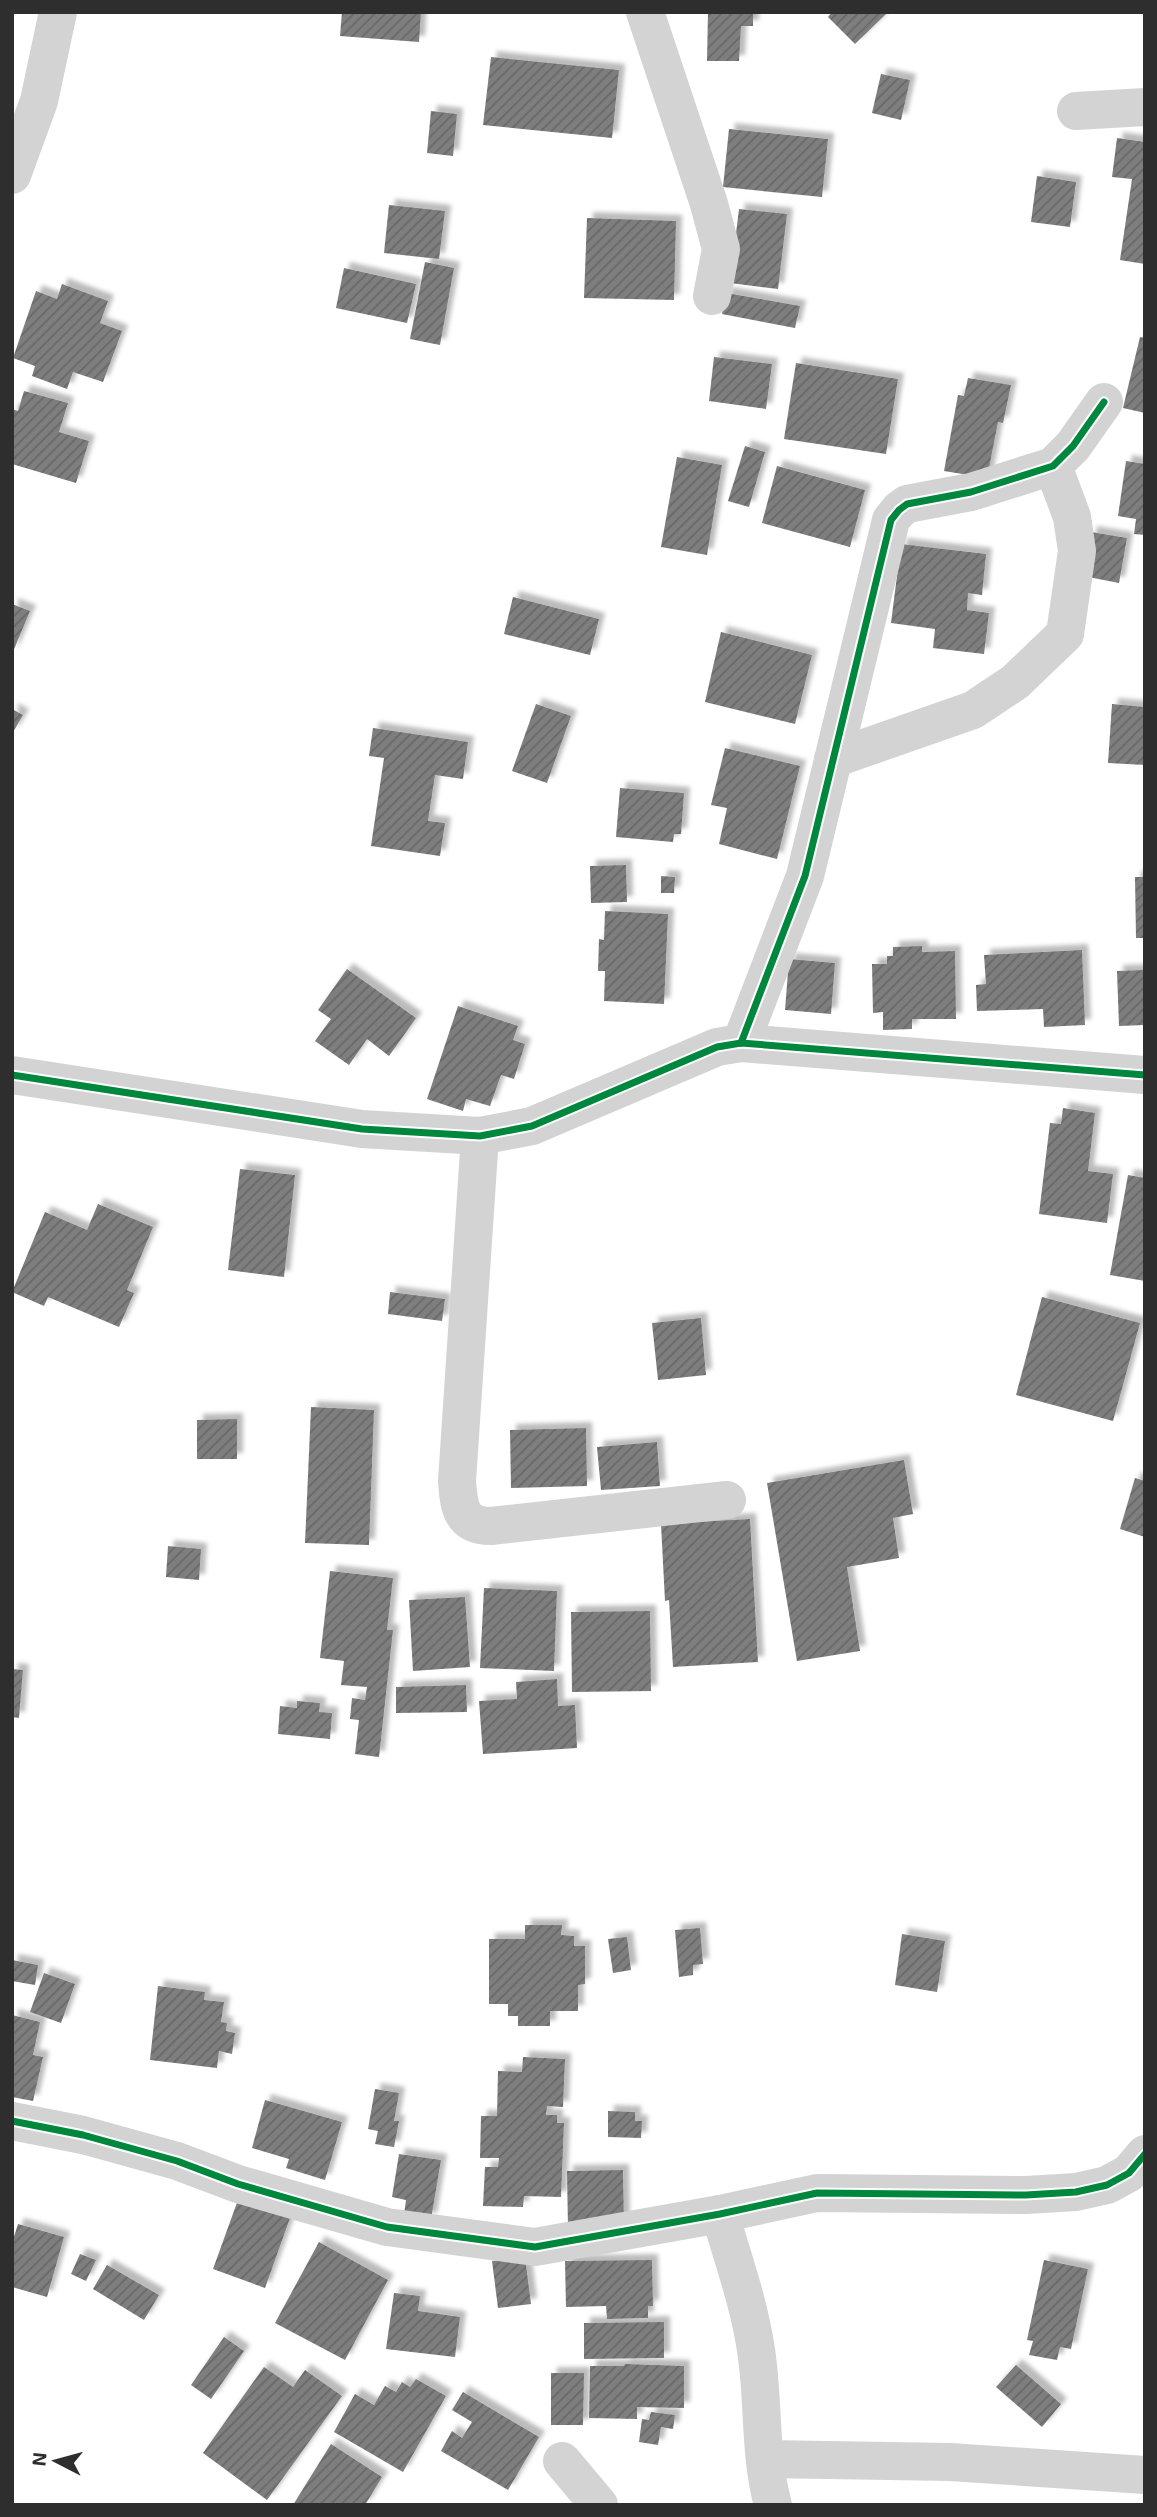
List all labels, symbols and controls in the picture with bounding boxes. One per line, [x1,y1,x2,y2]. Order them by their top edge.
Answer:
north arrow [21,2426,91,2496]
text: N [26,2451,51,2467]

